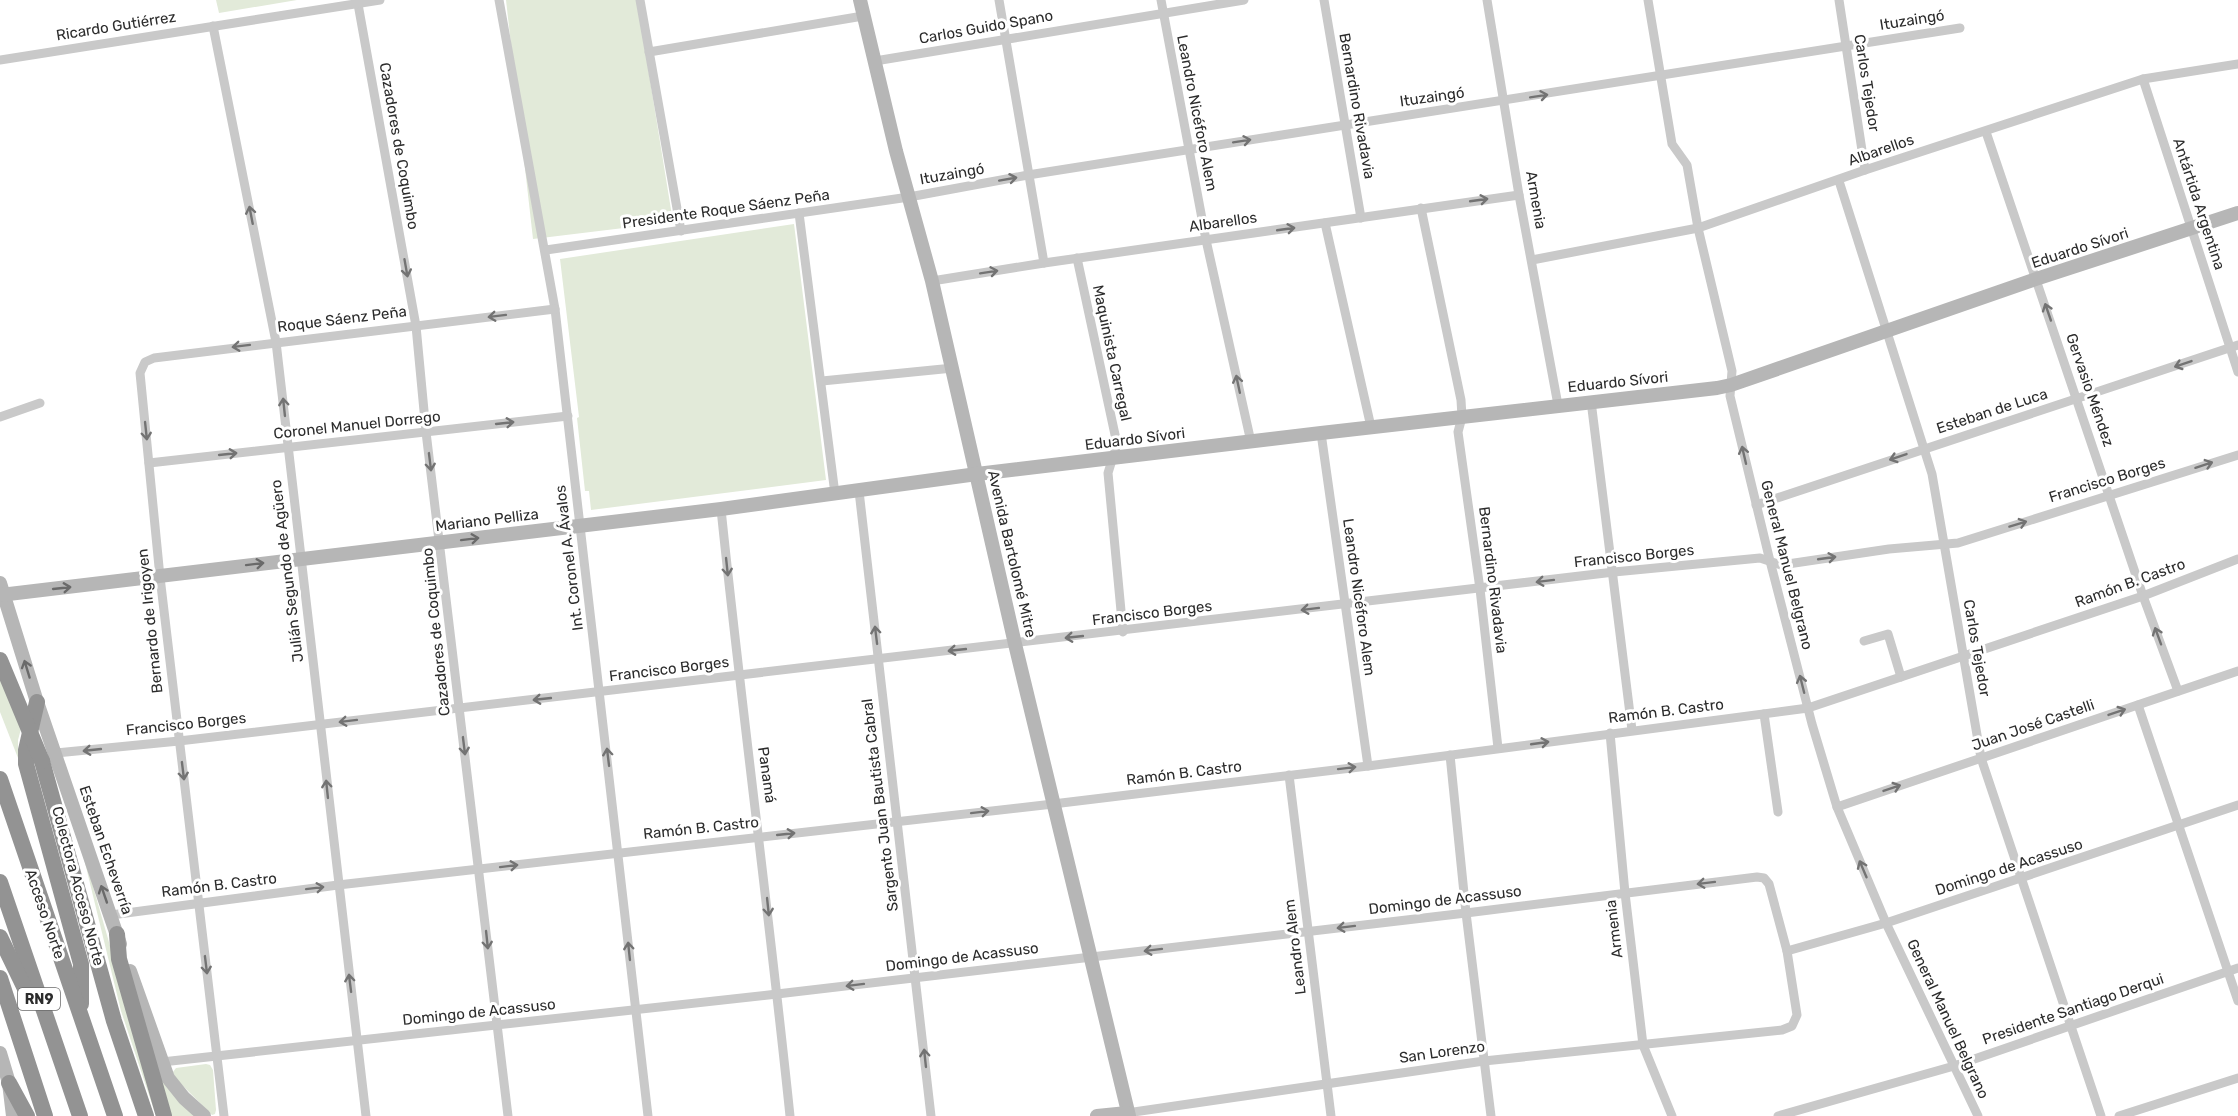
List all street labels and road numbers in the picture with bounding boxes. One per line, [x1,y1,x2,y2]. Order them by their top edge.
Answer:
street label: Carlos Guido Spano [918,6,1054,48]
street label: Ituzaingó [1878,6,1946,34]
street label: Ricardo Gutiérrez [55,8,178,44]
street label: Bernardino Rivadavia [1335,32,1379,180]
street label: Leandro Nicéforo Alem [1173,33,1221,193]
street label: Carlos Tejedor [1850,33,1884,133]
street label: Cazadores de Coquimbo [375,61,423,231]
street label: Ituzaingó [1398,84,1466,110]
street label: Albarellos [1846,130,1917,170]
street label: Antártida Argentina [2169,136,2229,272]
street label: Ituzaingó [918,159,986,189]
street label: Armenia [1522,170,1550,230]
street label: Presidente Roque Sáenz Peña [621,186,831,232]
street label: Albarellos [1188,208,1258,236]
street label: Eduardo Sívori [2029,224,2131,272]
street label: Maquinista Carregal [1089,283,1135,423]
street label: Roque Sáenz Peña [276,302,408,336]
street label: Gervasio Méndez [2062,331,2118,449]
street label: Eduardo Sívori [1567,368,1669,396]
street label: Esteban de Luca [1934,385,2050,437]
street label: Coronel Manuel Dorrego [273,407,441,443]
street label: Eduardo Sívori [1084,424,1186,454]
street label: Francisco Borges [2047,454,2168,506]
street label: Avenida Bartolomé Mitre [984,469,1040,639]
street label: General Manuel Belgrano [1757,478,1817,652]
street label: Julián Segundo de Agüero [267,479,307,663]
street label: Int. Coronel A. Ávalos [551,484,587,632]
street label: Mariano Pelliza [434,505,540,535]
street label: Bernardino Rivadavia [1475,505,1511,655]
street label: Leandro Nicéforo Alem [1339,517,1379,677]
street label: Francisco Borges [1573,541,1695,571]
street label: Cazadores de Coquimbo [418,547,454,717]
street label: Bernardo de Irigoyen [133,548,167,694]
street label: Ramón B. Castro [2072,555,2188,611]
street label: Francisco Borges [1091,597,1213,629]
street label: Carlos Tejedor [1960,598,1994,698]
street label: Francisco Borges [608,653,730,685]
street label: Ramón B. Castro [1607,695,1725,727]
street label: Juan José Castelli [1969,696,2097,754]
street label: Sargento Juan Bautista Cabral [858,698,902,912]
street label: Francisco Borges [125,709,247,739]
street label: Panamá [754,746,780,804]
street label: Ramón B. Castro [1125,757,1243,789]
street label: Esteban Echeverría [75,783,137,917]
street label: Colectora Acceso Norte [48,804,108,968]
street label: Ramón B. Castro [642,813,760,843]
street label: Domingo de Acassuso [1933,835,2085,899]
street label: Acceso Norte [21,867,69,961]
street label: Ramón B. Castro [160,869,278,901]
street label: Domingo de Acassuso [1368,882,1522,918]
street label: Leandro Alem [1280,898,1310,996]
street label: Armenia [1602,899,1626,959]
street label: General Manuel Belgrano [1903,936,1993,1102]
street label: Domingo de Acassuso [885,939,1039,975]
street label: Presidente Santiago Derqui [1980,969,2166,1049]
road number: RN9 [18,988,60,1010]
street label: Domingo de Acassuso [402,995,556,1029]
street label: San Lorenzo [1398,1037,1486,1067]

